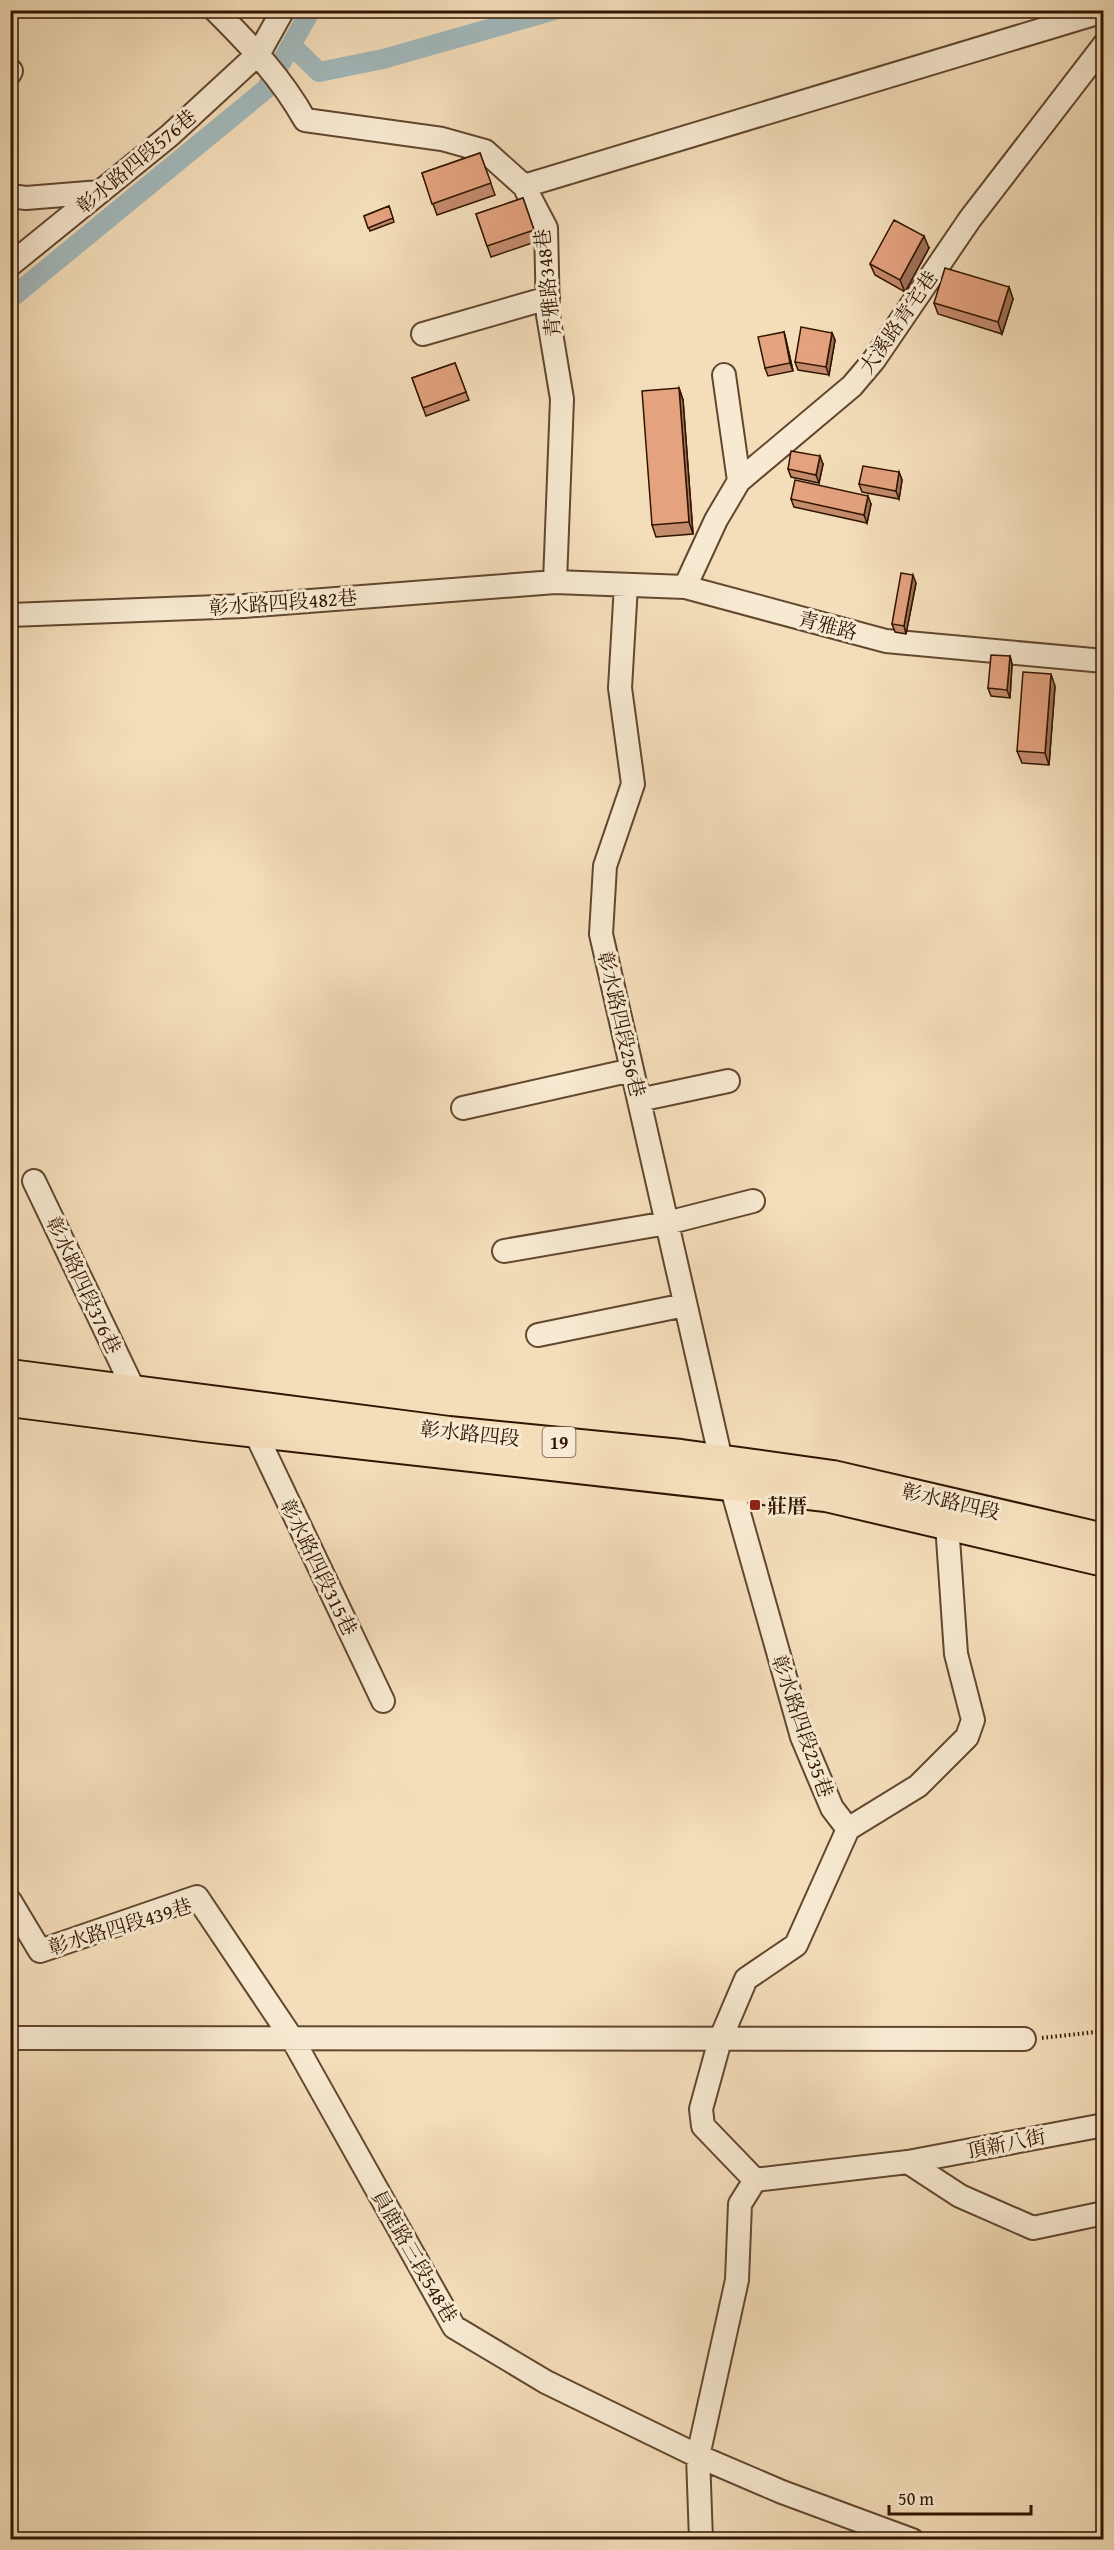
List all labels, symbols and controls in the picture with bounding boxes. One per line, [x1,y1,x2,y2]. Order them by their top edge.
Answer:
street label: 彰水路四段576巷 [70,102,202,220]
street label: 青雅路348巷 [527,227,567,339]
street label: 大溪路青宅巷 [852,265,944,379]
street label: 彰水路四段482巷 [208,582,358,622]
street label: 青雅路 [795,603,861,647]
street label: 彰水路四段256巷 [591,948,653,1100]
street label: 彰水路四段376巷 [39,1211,129,1359]
street label: 彰水路四段 [419,1413,521,1453]
road number: 19 [542,1427,576,1457]
street label: 彰水路四段 [899,1476,1003,1526]
place label: 莊厝 [767,1491,807,1520]
street label: 彰水路四段315巷 [273,1494,365,1640]
marker: 莊厝 [748,1498,762,1512]
street label: 彰水路四段235巷 [765,1651,841,1801]
street label: 彰水路四段439巷 [45,1890,195,1962]
street label: 頂新八街 [964,2121,1048,2165]
street label: 員鹿路三段548巷 [365,2184,465,2328]
scale bar [889,2478,1032,2516]
text: 50 m [898,2485,934,2512]

